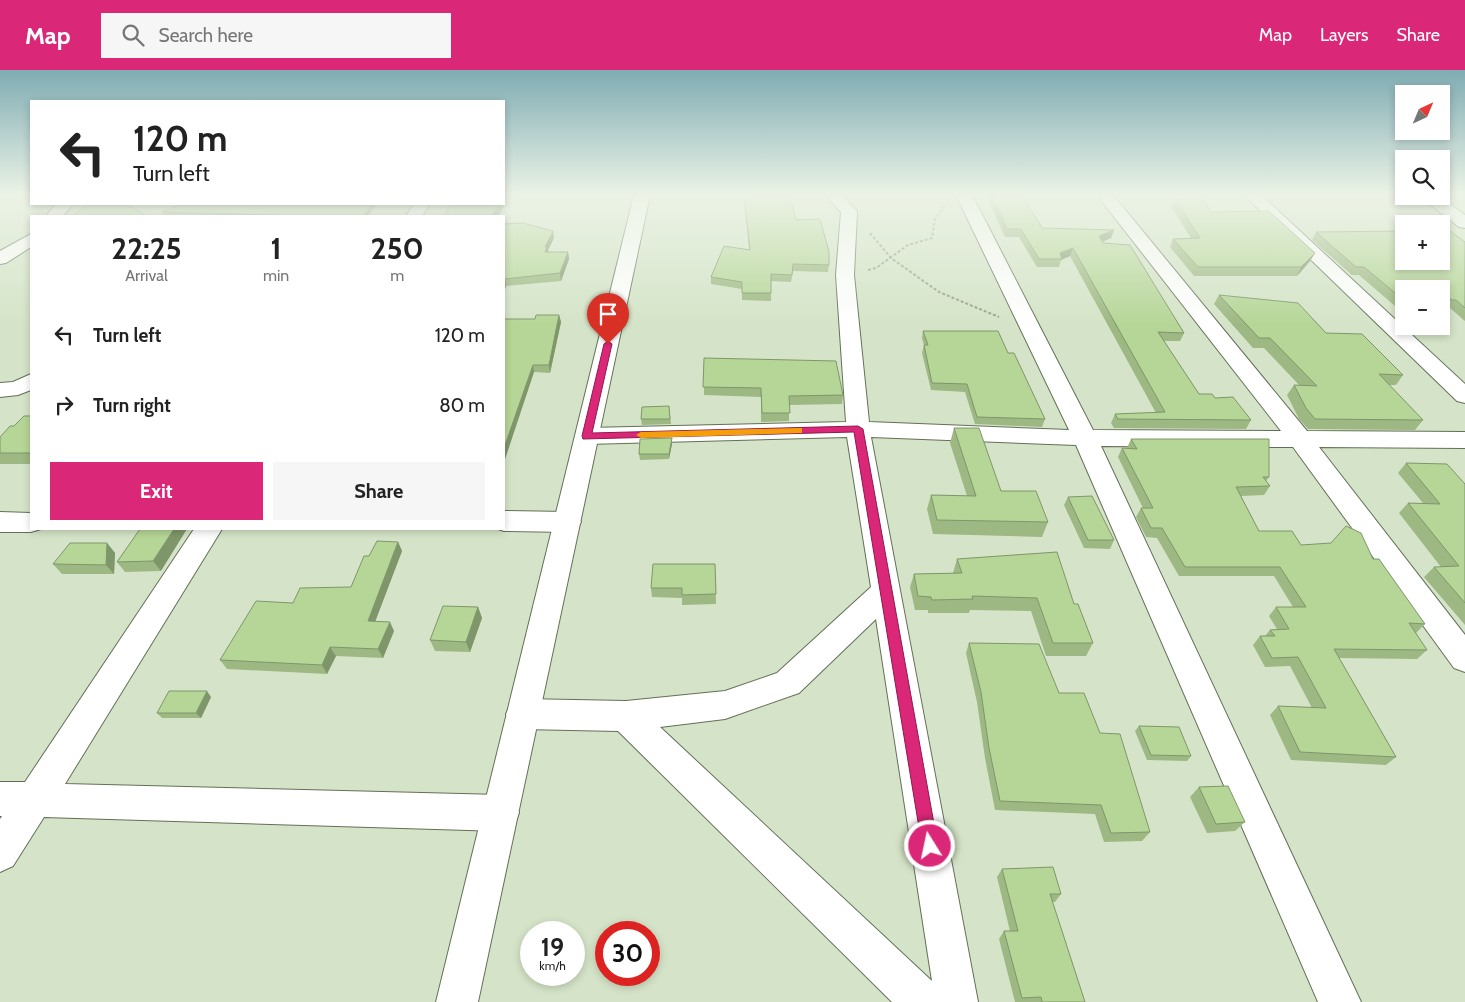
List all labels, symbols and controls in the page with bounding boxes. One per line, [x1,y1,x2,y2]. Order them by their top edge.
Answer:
search box [101,13,451,58]
text: Map [25,21,71,50]
icon: search [119,21,147,49]
text: Search here [159,24,253,47]
text: Map [1259,24,1292,46]
text: Layers [1320,24,1369,46]
text: Share [1397,24,1440,46]
north arrow [1395,85,1450,140]
map controls [1395,85,1450,335]
text: 120 m [133,117,227,160]
icon: left [50,120,115,185]
button: search [1395,150,1450,205]
text: Turn left [133,160,210,187]
button: + [1395,215,1450,270]
text: 22:25 [111,230,182,267]
text: 1 [271,230,282,267]
text: 250 [371,230,424,267]
text: Arrival [125,266,168,285]
text: min [263,266,289,285]
text: m [390,266,404,285]
button: − [1395,280,1450,335]
pin [587,293,629,344]
icon: arrive [594,300,622,328]
icon: left [50,321,78,349]
text: Turn left [93,324,161,347]
text: 120 m [435,324,485,347]
icon: right [50,391,78,419]
text: Turn right [93,394,171,417]
text: 80 m [439,394,485,417]
button: Exit [50,462,263,520]
button: Share [273,462,485,520]
position arrow [903,819,955,871]
speed limit sign: 30 [595,921,660,986]
text: 19 [541,932,564,962]
text: km/h [539,958,566,973]

